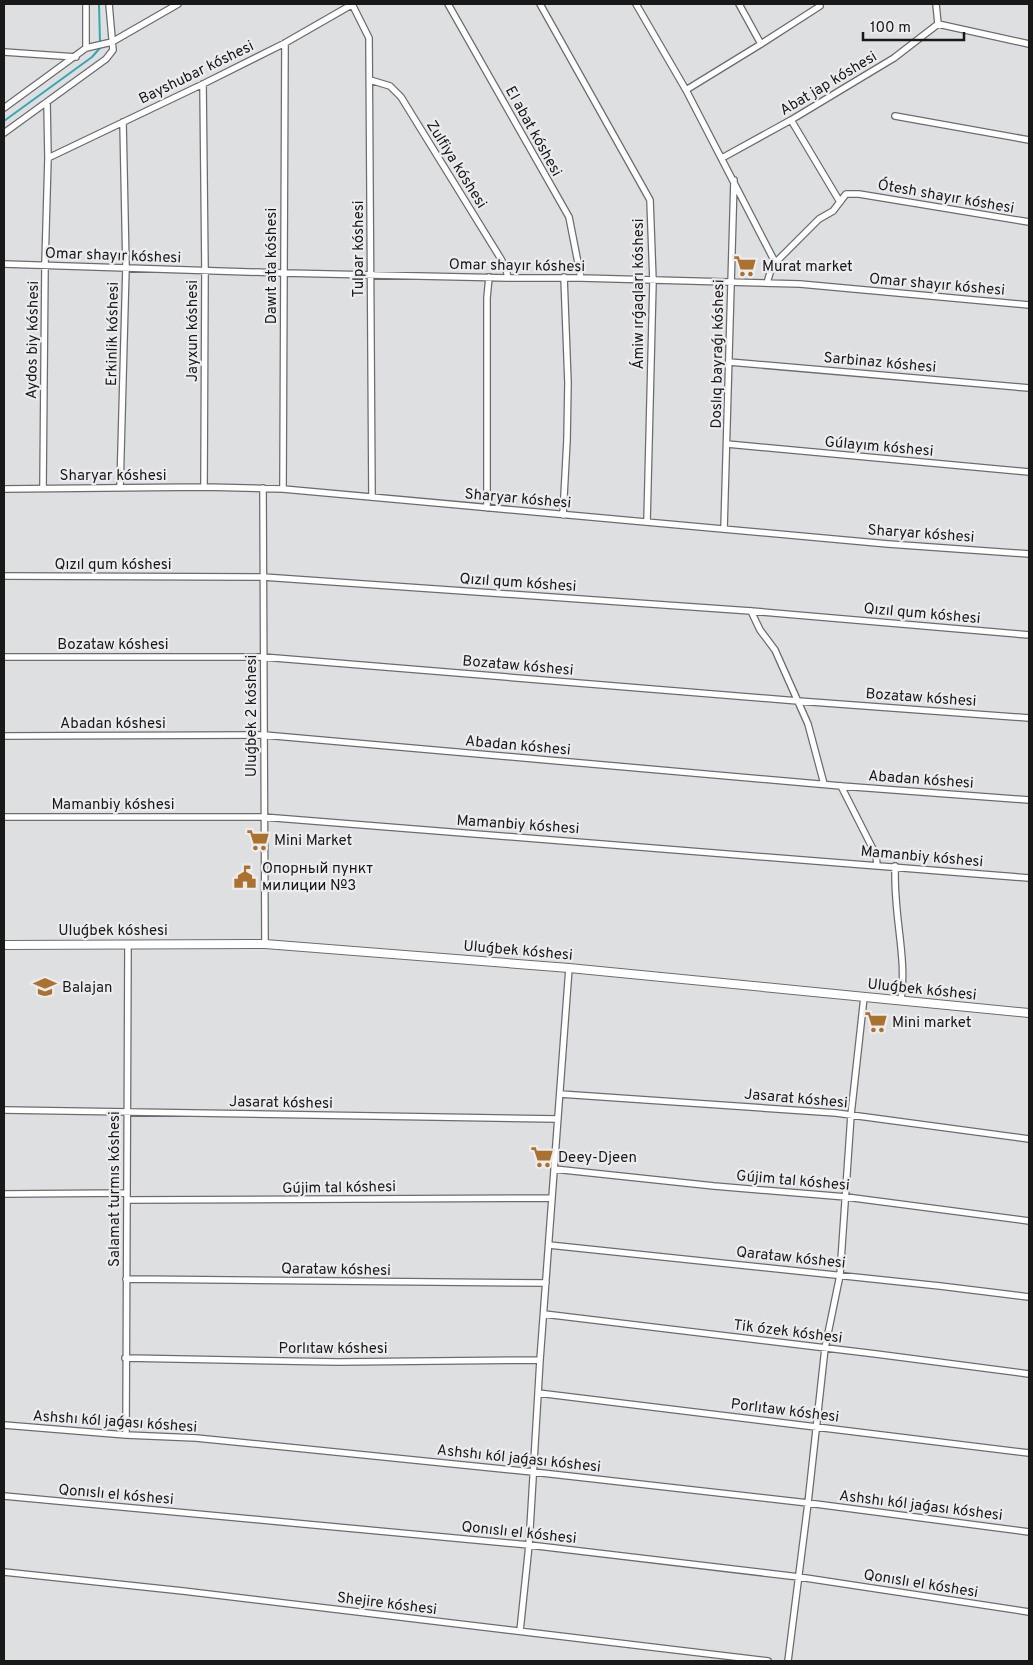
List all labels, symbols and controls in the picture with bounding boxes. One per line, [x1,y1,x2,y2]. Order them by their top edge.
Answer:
scale bar [863,10,964,42]
text: 100 m [870,19,911,38]
street label: Bayshubar kóshesi [136,37,257,109]
street label: Abat jap kóshesi [777,48,881,121]
street label: El abat kóshesi [500,83,565,180]
street label: Zulfiya kóshesi [421,117,490,212]
street label: Ótesh shayır kóshesi [876,174,1016,219]
street label: Tulpar kóshesi [350,200,369,298]
street label: Dawıt ata kóshesi [263,208,282,324]
street label: Ámiw ırǵaqları kóshesi [629,218,649,370]
street label: Omar shayır kóshesi [44,245,181,268]
supermarket icon: Murat market [732,253,758,279]
street label: Omar shayır kóshesi [449,256,585,277]
place label: Murat market [762,258,853,277]
street label: Omar shayır kóshesi [868,270,1006,301]
street label: Doslıq bayraǵı kóshesi [708,279,729,429]
street label: Jayxun kóshesi [184,280,203,382]
street label: Aydos biy kóshesi [23,281,44,399]
street label: Erkinlik kóshesi [103,282,124,386]
street label: Sarbinaz kóshesi [823,349,937,378]
street label: Gúlayım kóshesi [824,433,934,462]
street label: Sharyar kóshesi [60,467,167,486]
street label: Sharyar kóshesi [464,485,572,514]
street label: Sharyar kóshesi [867,521,975,548]
street label: Qızıl qum kóshesi [54,556,172,575]
street label: Qızıl qum kóshesi [459,570,577,597]
street label: Qızıl qum kóshesi [863,600,981,629]
street label: Bozataw kóshesi [57,636,169,655]
street label: Bozataw kóshesi [462,652,574,681]
street label: Uluǵbek 2 kóshesi [243,655,262,777]
street label: Bozataw kóshesi [865,685,977,712]
street label: Abadan kóshesi [60,715,166,734]
street label: Abadan kóshesi [464,732,571,761]
street label: Abadan kóshesi [867,767,974,794]
street label: Mamanbiy kóshesi [51,796,175,815]
street label: Mamanbiy kóshesi [456,812,580,839]
supermarket icon: Mini Market [245,827,271,853]
place label: Mini Market [274,832,352,851]
street label: Mamanbiy kóshesi [860,843,984,872]
place label: Опорный пункт милиции №3 [262,860,373,896]
public building icon: Опорный пункт милиции №3 [232,864,258,890]
street label: Uluǵbek kóshesi [58,922,168,941]
street label: Uluǵbek kóshesi [462,937,573,966]
school or university icon: Balajan [32,974,58,1000]
street label: Uluǵbek kóshesi [866,975,977,1006]
place label: Balajan [62,979,112,998]
supermarket icon: Mini market [863,1009,889,1035]
place label: Mini market [892,1014,971,1033]
street label: Jasarat kóshesi [743,1086,848,1113]
street label: Jasarat kóshesi [229,1093,333,1114]
street label: Salamat turmıs kóshesi [106,1111,125,1267]
supermarket icon: Deey-Djeen [529,1144,555,1170]
place label: Deey-Djeen [558,1149,637,1168]
street label: Gújim tal kóshesi [735,1167,850,1196]
street label: Gújim tal kóshesi [282,1178,396,1199]
street label: Qarataw kóshesi [735,1243,846,1274]
street label: Qarataw kóshesi [281,1260,391,1281]
street label: Tik ózek kóshesi [732,1316,843,1349]
street label: Porlıtaw kóshesi [278,1340,388,1359]
street label: Porlıtaw kóshesi [729,1395,840,1428]
street label: Ashshı kól jaǵası kóshesi [32,1407,198,1438]
street label: Ashshı kól jaǵası kóshesi [436,1441,602,1478]
street label: Qonıslı el kóshesi [57,1481,174,1510]
street label: Ashshı kól jaǵası kóshesi [838,1487,1004,1526]
street label: Qonıslı el kóshesi [460,1518,577,1549]
street label: Qonıslı el kóshesi [862,1566,979,1603]
street label: Shejire kóshesi [336,1589,438,1620]

